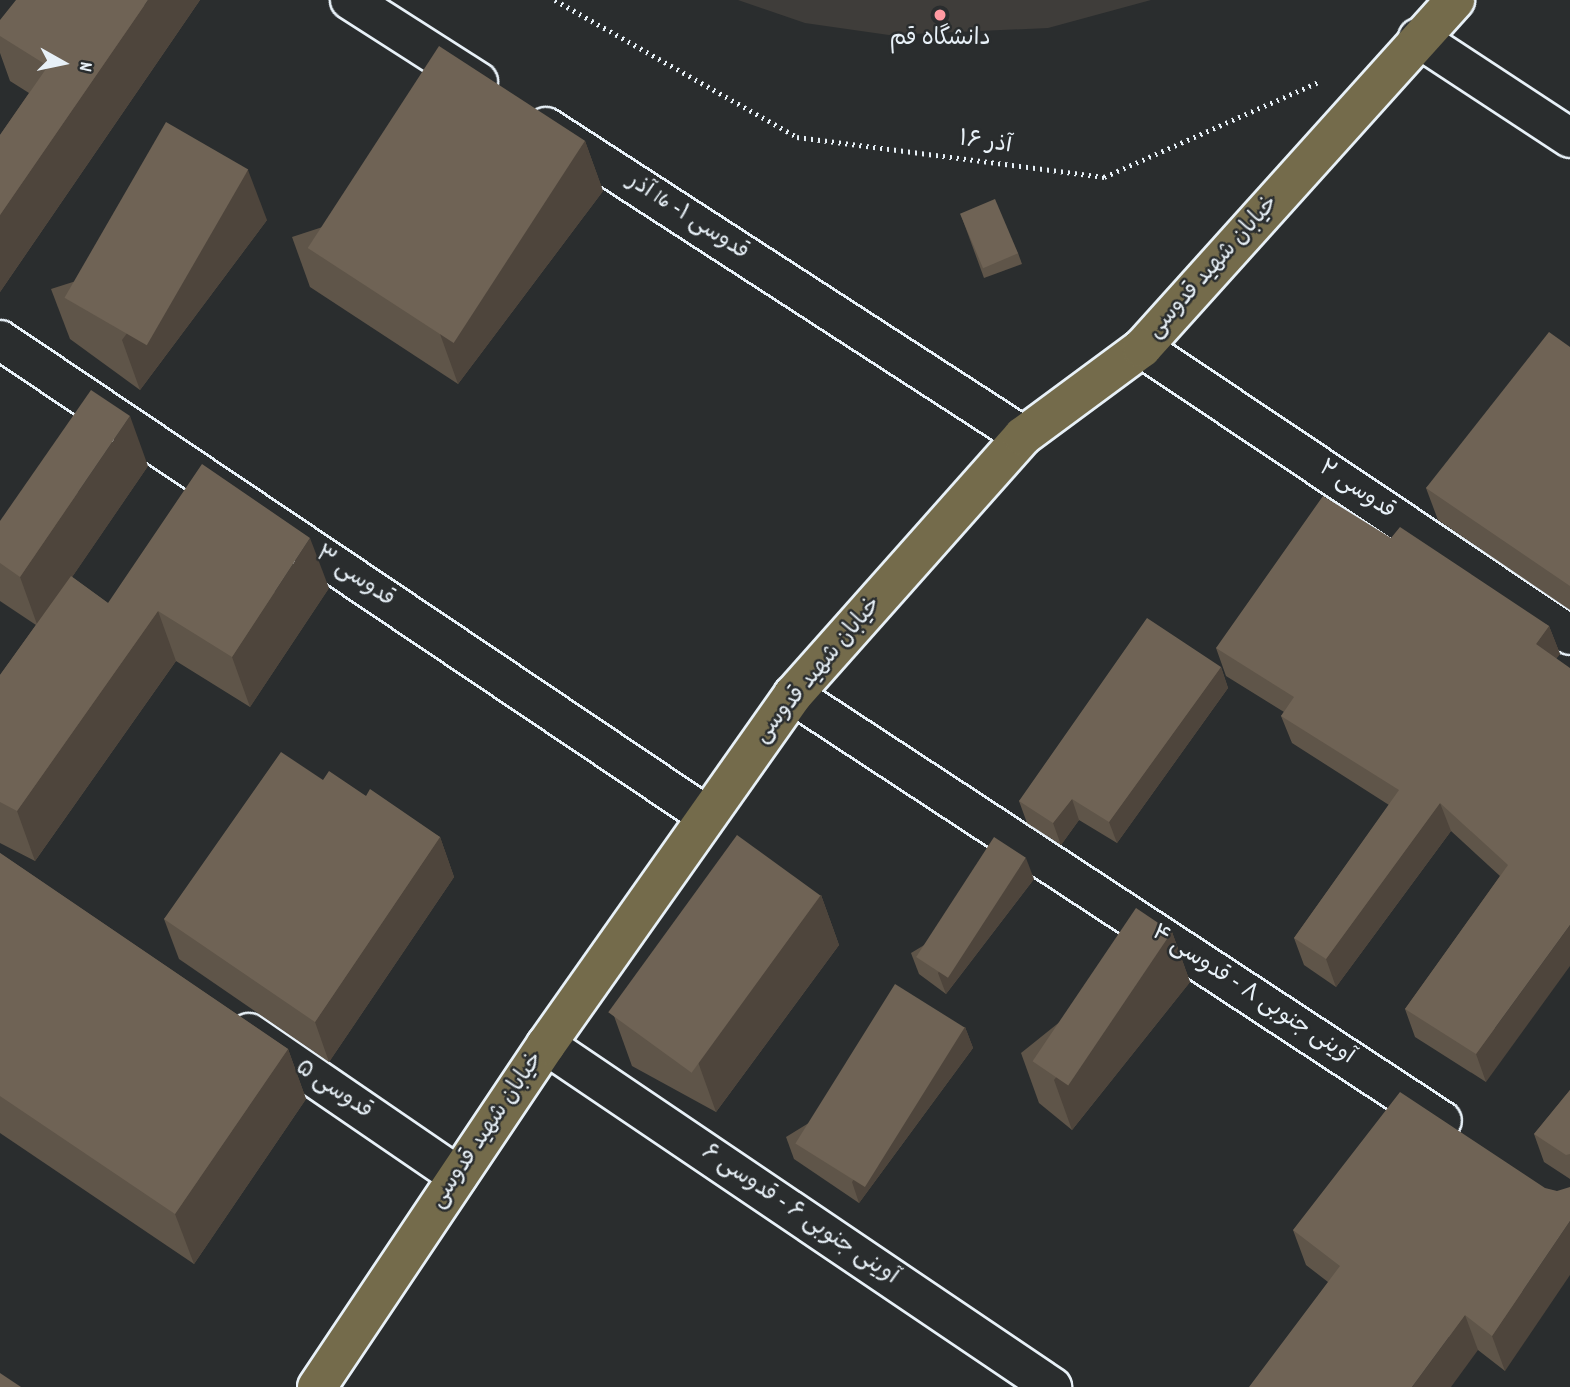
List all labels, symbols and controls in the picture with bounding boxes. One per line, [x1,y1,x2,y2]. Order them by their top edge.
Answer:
marker: دانشگاه قم [932,7,948,23]
place label: دانشگاه قم [889,26,991,54]
north arrow [28,28,98,98]
text: N [70,60,98,73]
street label: ۱۶ آذر [957,127,1013,161]
street label: قدوسی ۱- 16 آذر [621,168,753,268]
street label: خیابان شهید قدوسی [1143,191,1285,345]
street label: قدوسی ۲ [1312,455,1400,527]
street label: قدوسی ۳ [309,541,399,615]
street label: خیابان شهید قدوسی [750,592,888,750]
street label: آوینی جنوبی ۸ - قدوسی ۴ [1145,920,1359,1072]
street label: خیابان شهید قدوسی [425,1048,551,1214]
street label: قدوسی ۵ [289,1055,377,1127]
street label: آوینی جنوبی ۶ - قدوسی ۶ [695,1140,903,1292]

